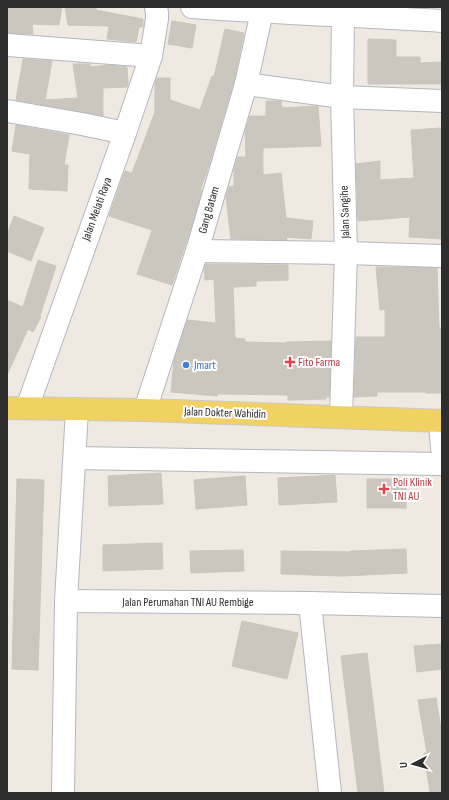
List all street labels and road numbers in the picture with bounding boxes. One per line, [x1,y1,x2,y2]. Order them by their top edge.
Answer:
street label: Jalan Melati Raya [78,175,116,244]
street label: Gang Batam [195,184,223,235]
street label: Jalan Sangihe [337,185,353,240]
street label: Jalan Dokter Wahidin [183,404,266,422]
street label: Jalan Perumahan TNI AU Rembige [121,595,254,610]

